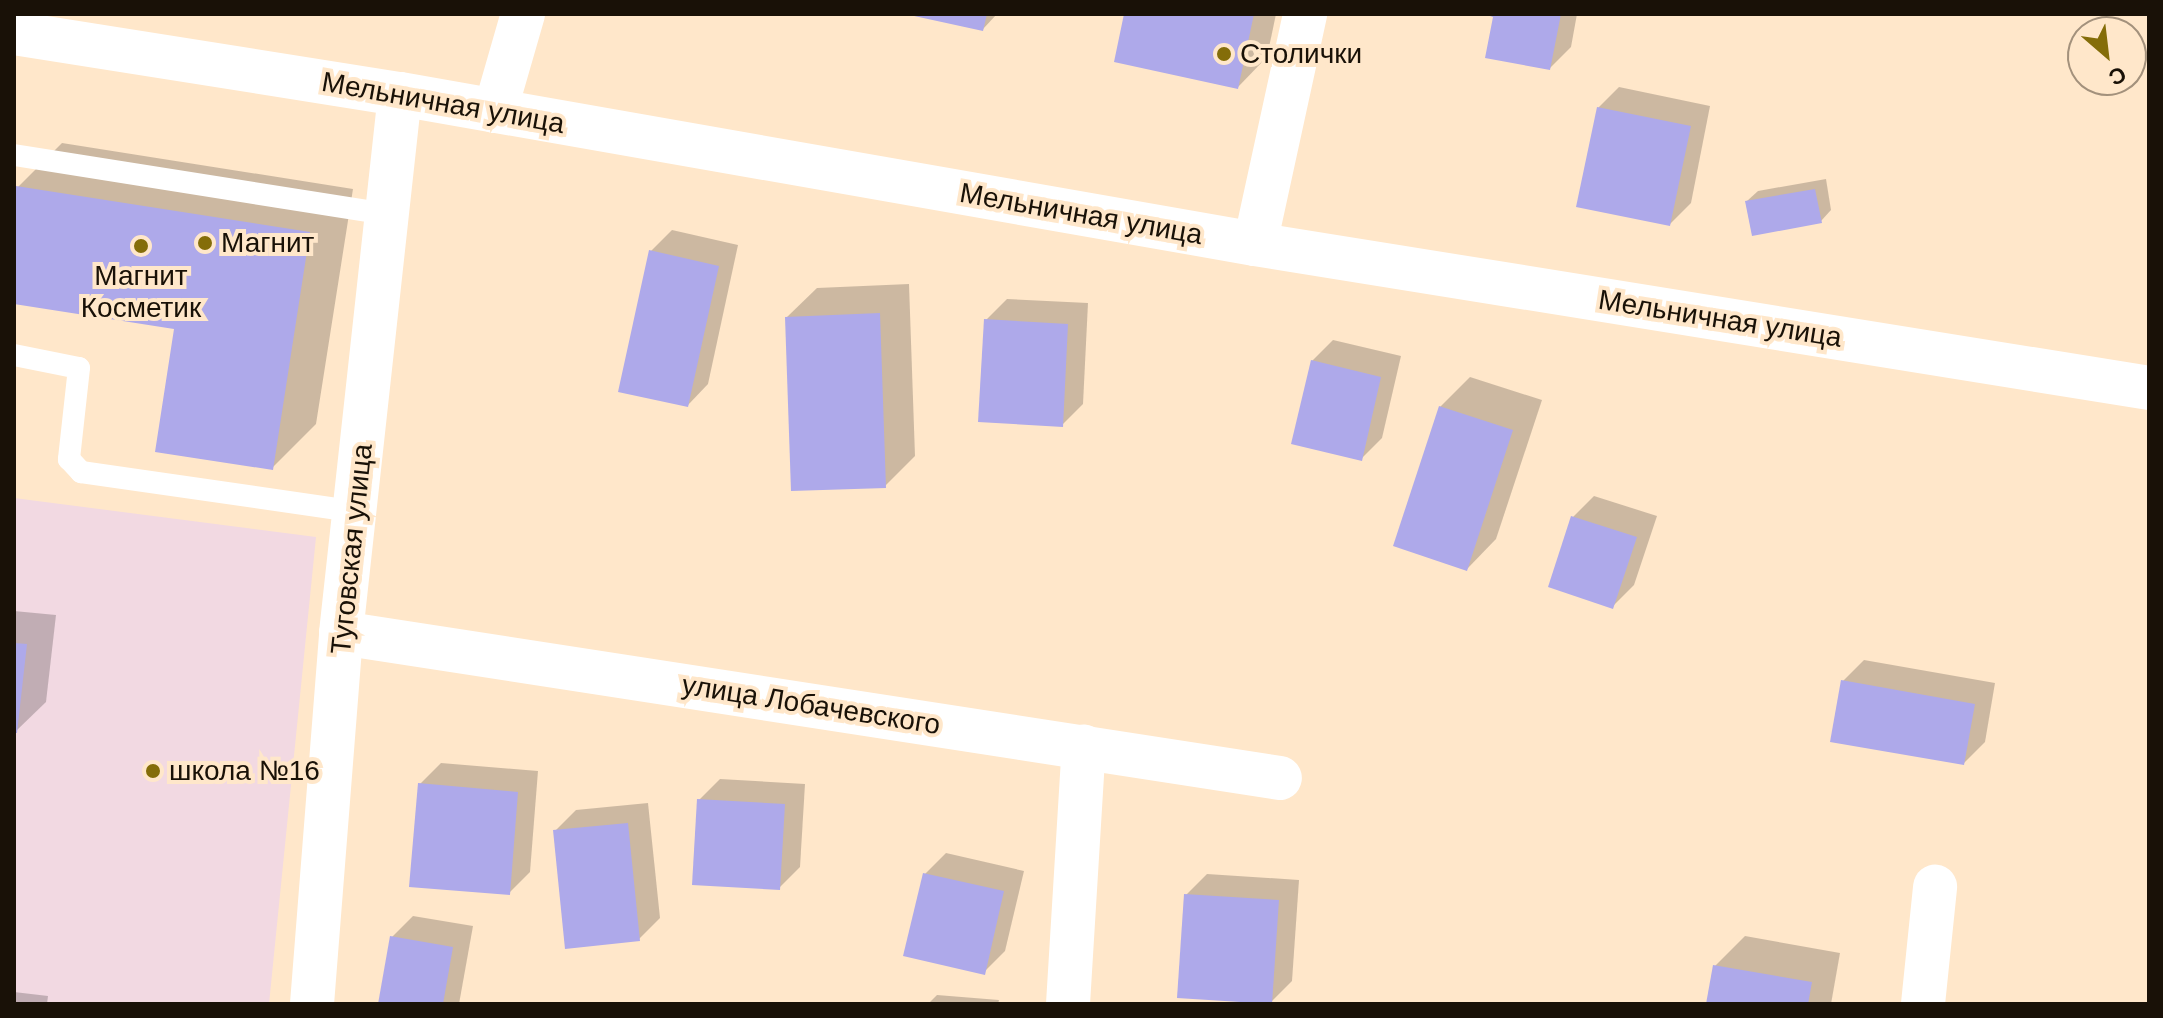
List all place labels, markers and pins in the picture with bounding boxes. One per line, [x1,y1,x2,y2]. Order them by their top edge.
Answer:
place label: Столички [1240,37,1362,71]
marker: Столички [1215,45,1233,63]
place label: Магнит [221,226,314,260]
marker: Магнит [196,234,214,252]
marker: Магнит Косметик [132,237,150,255]
place label: Магнит Косметик [81,259,201,325]
place label: школа №16 [169,754,320,788]
marker: школа №16 [144,762,162,780]

